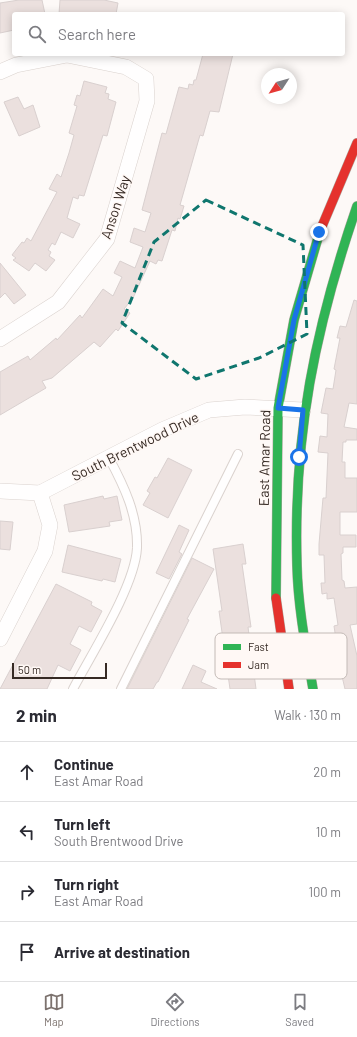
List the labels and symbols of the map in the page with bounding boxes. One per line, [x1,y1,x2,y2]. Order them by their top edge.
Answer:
north arrow [261,68,297,104]
street label: Anson Way [97,173,133,241]
route end [310,223,328,241]
street label: South Brentwood Drive [69,408,201,484]
street label: East Amar Road [255,410,273,506]
route start [290,448,308,466]
legend [215,633,347,679]
text: Fast [248,640,269,653]
text: Jam [248,658,269,671]
scale bar [12,661,107,680]

